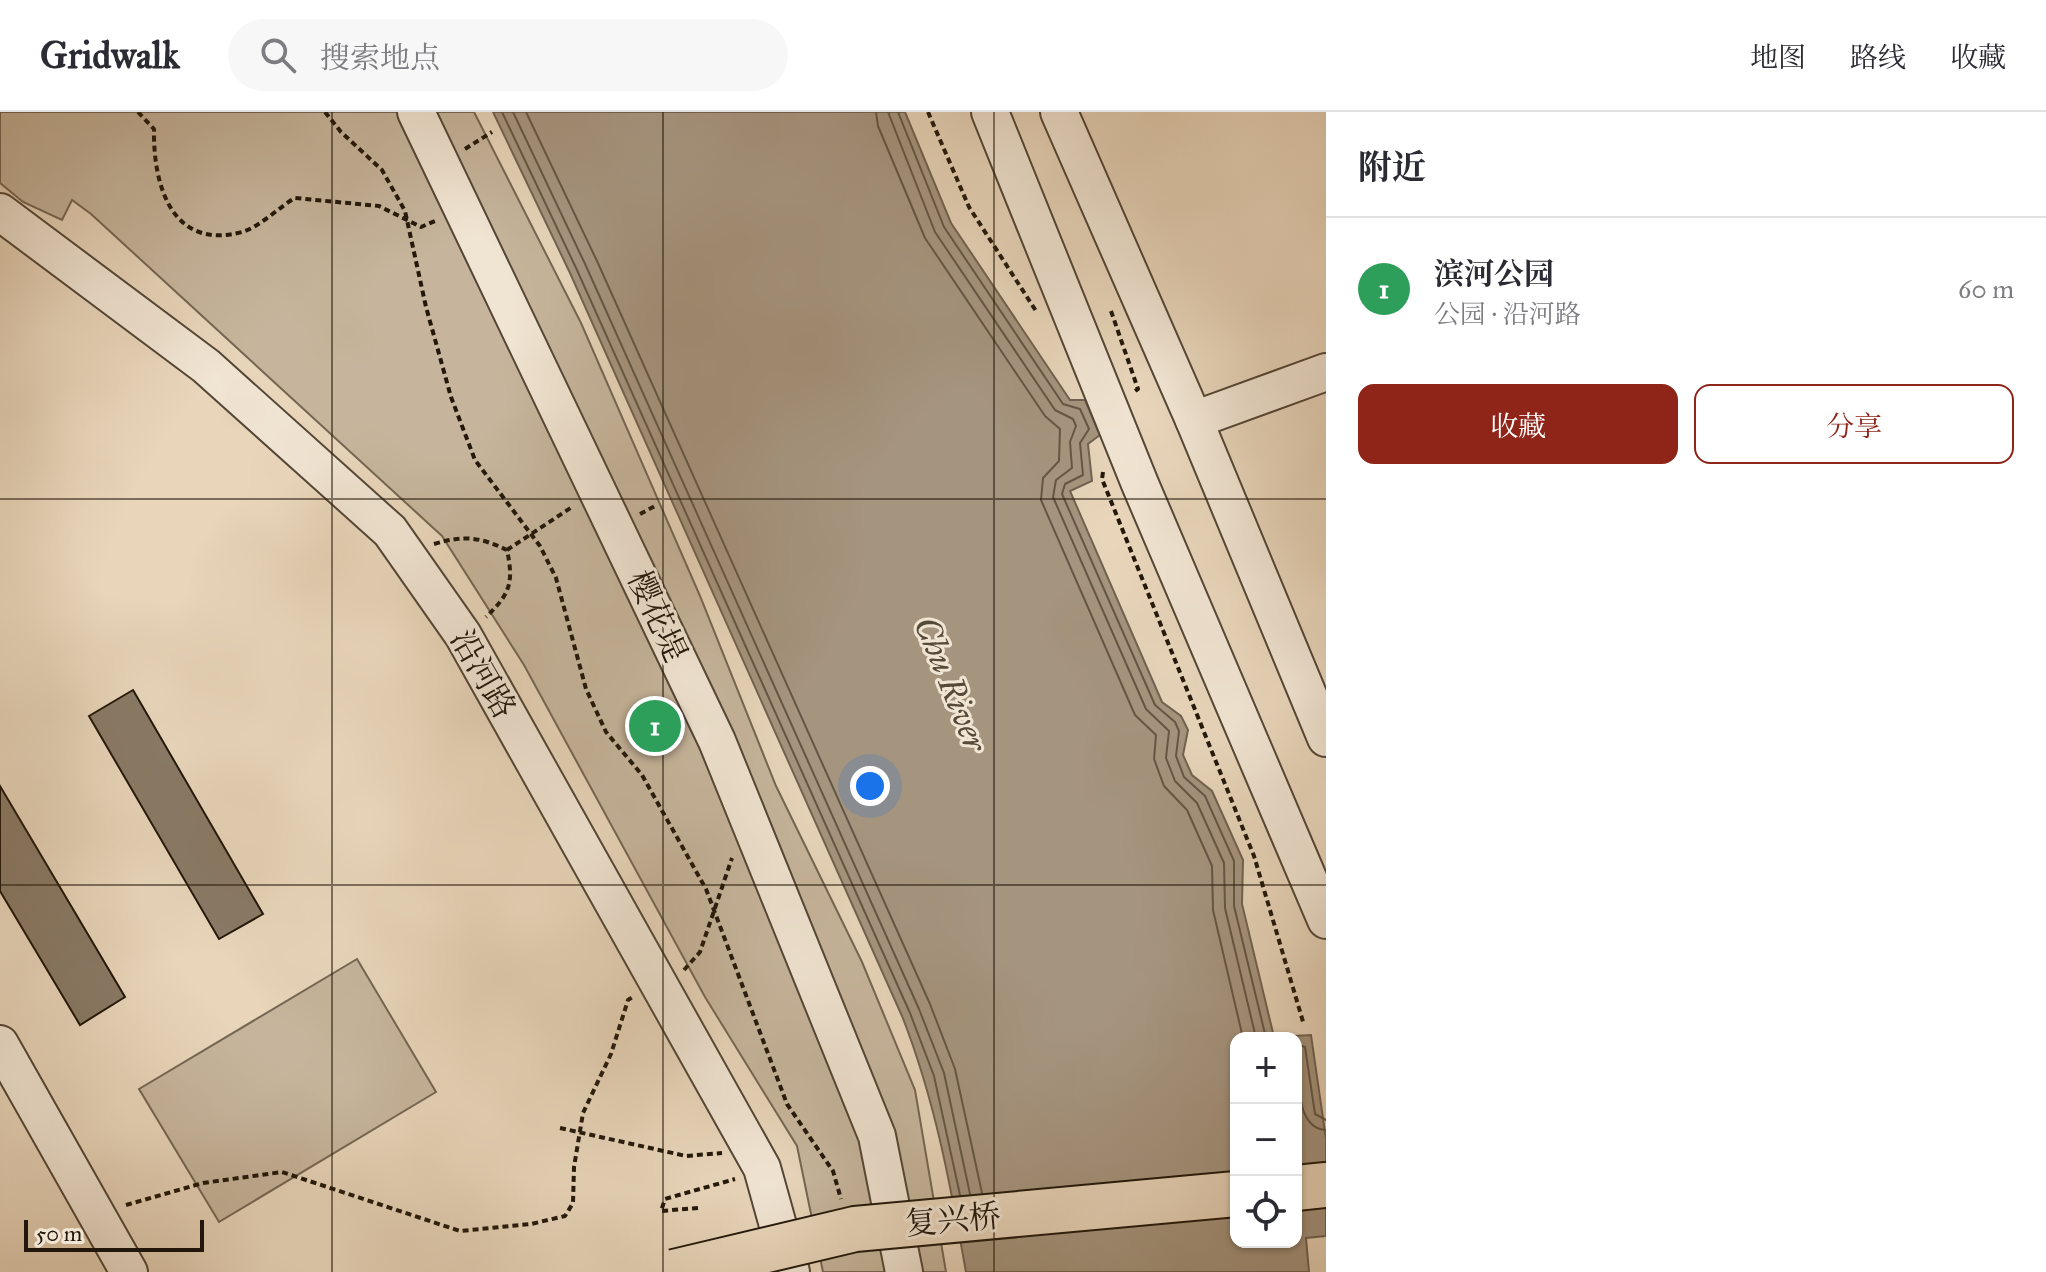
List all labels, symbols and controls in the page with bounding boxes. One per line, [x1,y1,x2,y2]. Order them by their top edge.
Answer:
search box [228,19,788,91]
text: Gridwalk [40,32,180,78]
icon: search [256,33,300,77]
text: 搜索地点 [320,40,440,76]
text: 地图 [1750,40,1806,75]
text: 路线 [1850,40,1906,75]
text: 收藏 [1950,40,2006,75]
text: 附近 [1358,147,1426,188]
text: 滨河公园 [1434,256,1554,292]
text: 1 [1379,273,1389,305]
text: 60 m [1958,273,2014,305]
text: 公园 · 沿河路 [1434,298,1581,330]
button: 收藏 [1358,384,1678,464]
button: 分享 [1694,384,2014,464]
street label: 樱花堤 [619,564,695,668]
water label: Chu River [905,611,997,759]
street label: 沿河路 [442,623,524,725]
pin: 1 [629,696,681,756]
your location [850,766,890,806]
map controls [1230,1032,1302,1248]
button: + [1230,1032,1302,1104]
button: − [1230,1104,1302,1176]
button: locate [1230,1176,1302,1248]
street label: 复兴桥 [903,1196,1003,1244]
scale bar [24,1216,204,1252]
text: 50 m [36,1220,82,1247]

